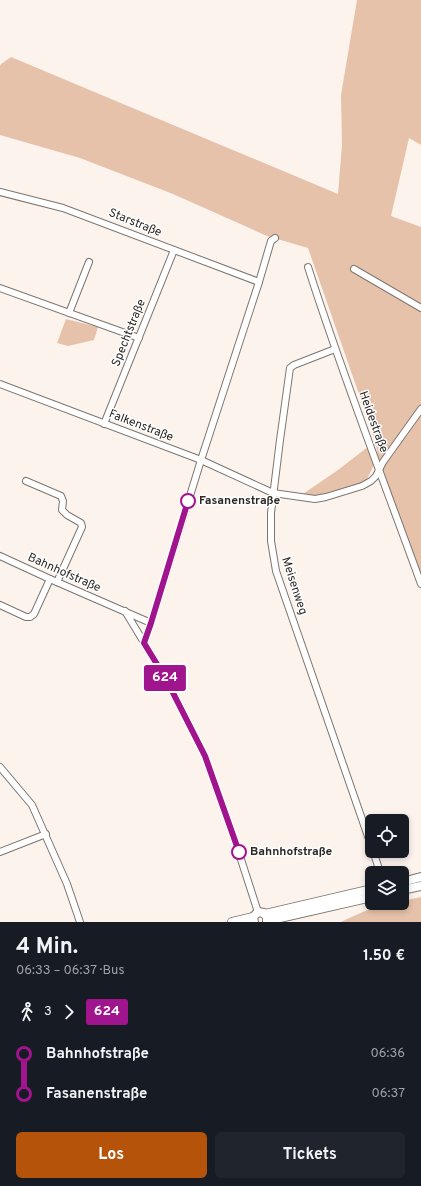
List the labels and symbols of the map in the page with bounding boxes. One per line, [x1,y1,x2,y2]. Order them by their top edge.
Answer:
street label: Starstraße [106,205,164,241]
street label: Spechtstraße [108,297,150,369]
street label: Heidestraße [354,389,392,455]
street label: Falkenstraße [106,406,176,446]
marker: Fasanenstraße [180,493,196,509]
place label: Fasanenstraße [199,493,280,509]
street label: Bahnhofstraße [25,550,103,596]
street label: Meisenweg [277,555,311,617]
line badge: 624 [142,665,188,691]
marker: Bahnhofstraße [231,844,247,860]
place label: Bahnhofstraße [250,844,333,860]

